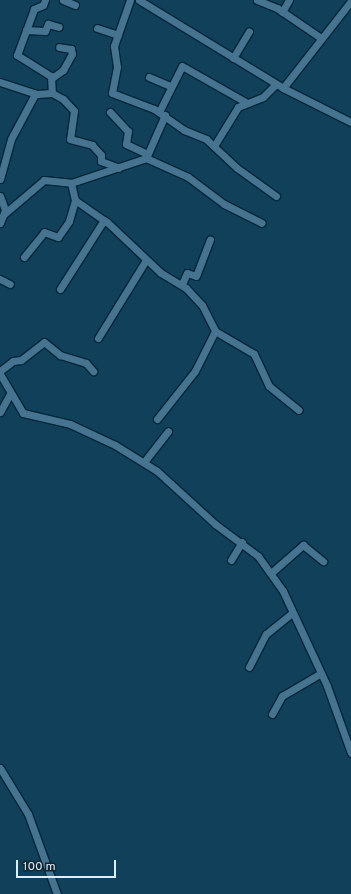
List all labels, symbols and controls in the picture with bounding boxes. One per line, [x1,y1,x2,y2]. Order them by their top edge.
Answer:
scale bar [18,852,118,878]
text: 100 m [23,859,56,875]

